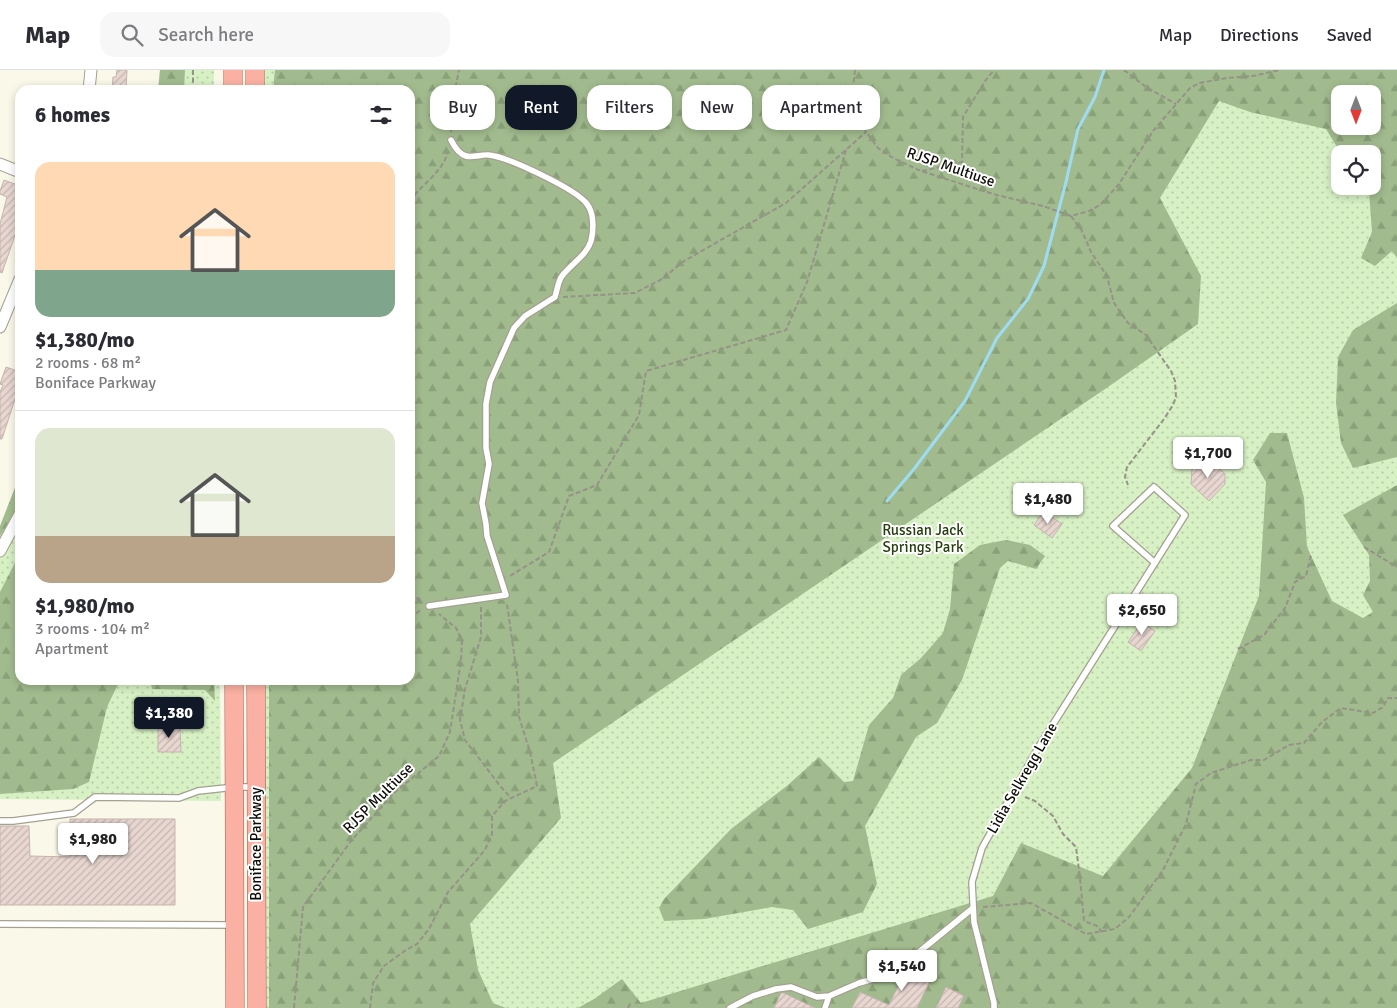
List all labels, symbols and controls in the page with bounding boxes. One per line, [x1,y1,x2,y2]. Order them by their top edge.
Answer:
search box [100,12,450,57]
text: Map [25,20,70,50]
icon: search [118,21,146,49]
text: Search here [158,23,254,47]
text: Map [1159,24,1192,46]
text: Directions [1220,24,1299,46]
text: Saved [1327,24,1372,46]
chip: Buy [430,85,495,130]
chip: Rent [505,85,577,130]
chip: Filters [587,85,672,130]
chip: New [682,85,752,130]
chip: Apartment [762,85,880,130]
north arrow [1331,85,1381,135]
map controls [1331,85,1381,195]
icon: filters [367,101,395,129]
text: 6 homes [35,102,110,128]
street label: RJSP Multiuse [905,144,997,190]
button: locate [1331,145,1381,195]
icon: home [170,195,260,285]
text: $1,380/mo [35,327,134,353]
text: 2 rooms · 68 m² [35,353,141,373]
text: Boniface Parkway [35,373,156,393]
pin: $1,700 [1167,436,1249,479]
text: $1,700 [1184,443,1232,463]
icon: home [170,460,260,550]
pin: $1,480 [1007,482,1089,525]
text: $1,480 [1024,489,1072,509]
park label: Russian Jack Springs Park [882,521,964,556]
text: $1,980/mo [35,593,134,619]
pin: $2,650 [1101,594,1183,636]
text: $2,650 [1118,600,1166,620]
text: 3 rooms · 104 m² [35,619,150,639]
text: Apartment [35,639,108,659]
pin: $1,380 [128,696,210,739]
text: $1,380 [145,703,193,723]
street label: Lidia Selkregg Lane [983,719,1061,837]
street label: RJSP Multiuse [339,759,417,837]
street label: Boniface Parkway [247,787,265,901]
pin: $1,980 [52,822,134,865]
text: $1,980 [69,829,117,849]
pin: $1,540 [861,950,943,992]
text: $1,540 [878,956,926,976]

